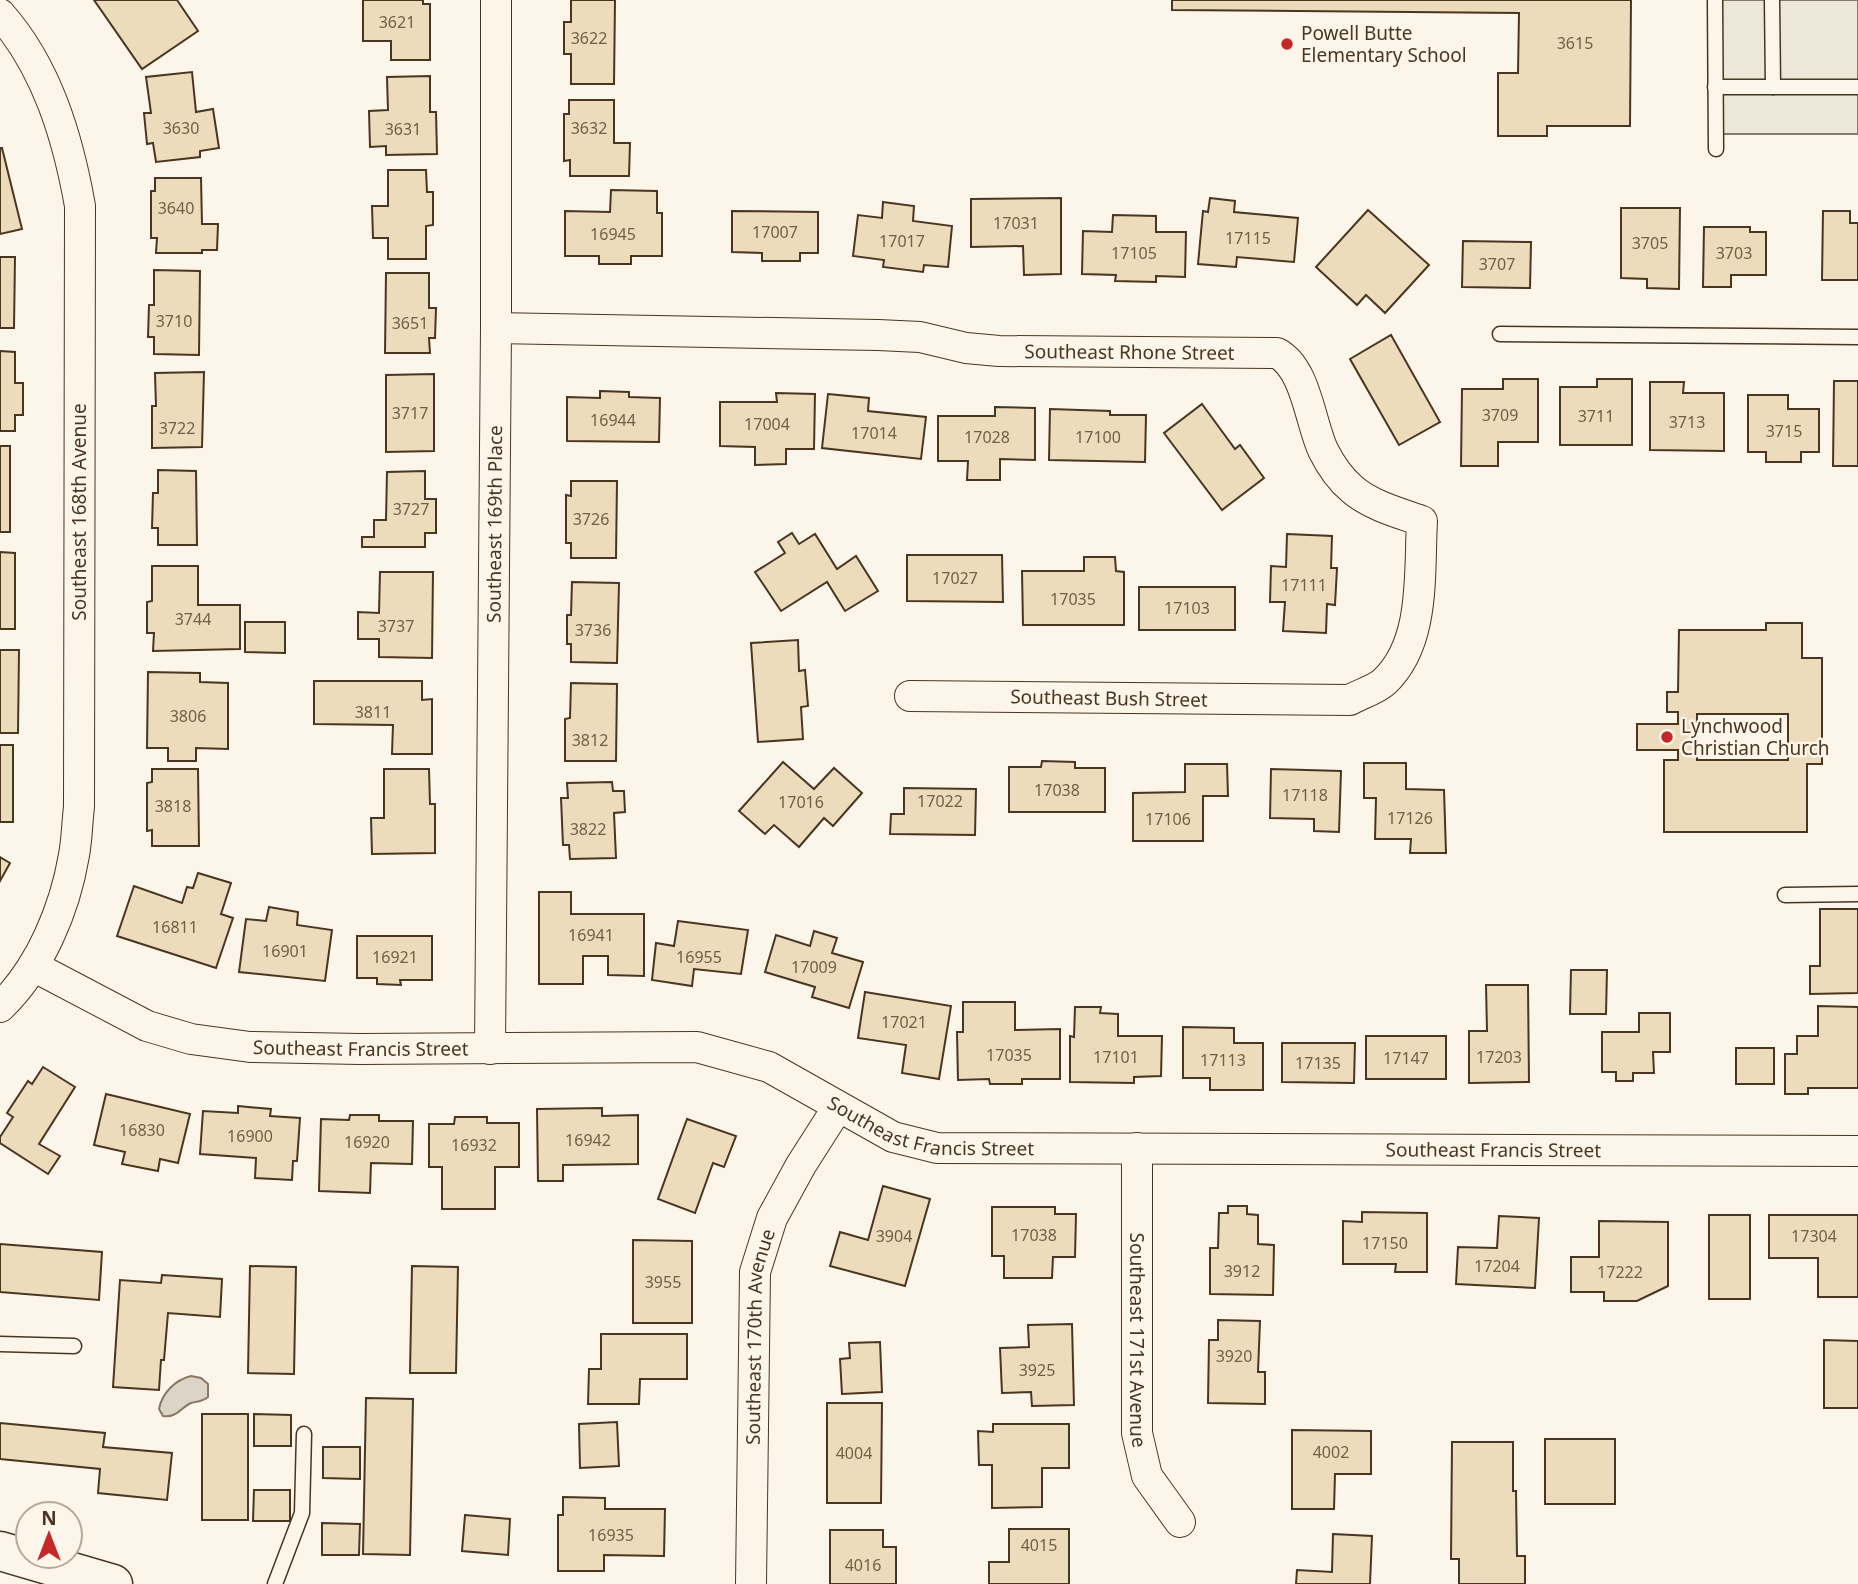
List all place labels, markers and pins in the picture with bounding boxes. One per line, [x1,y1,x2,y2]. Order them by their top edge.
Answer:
place label: Powell Butte Elementary School [1301,20,1467,68]
marker: Powell Butte Elementary School [1279,36,1295,52]
place label: Lynchwood Christian Church [1681,713,1830,761]
marker: Lynchwood Christian Church [1659,729,1675,745]

